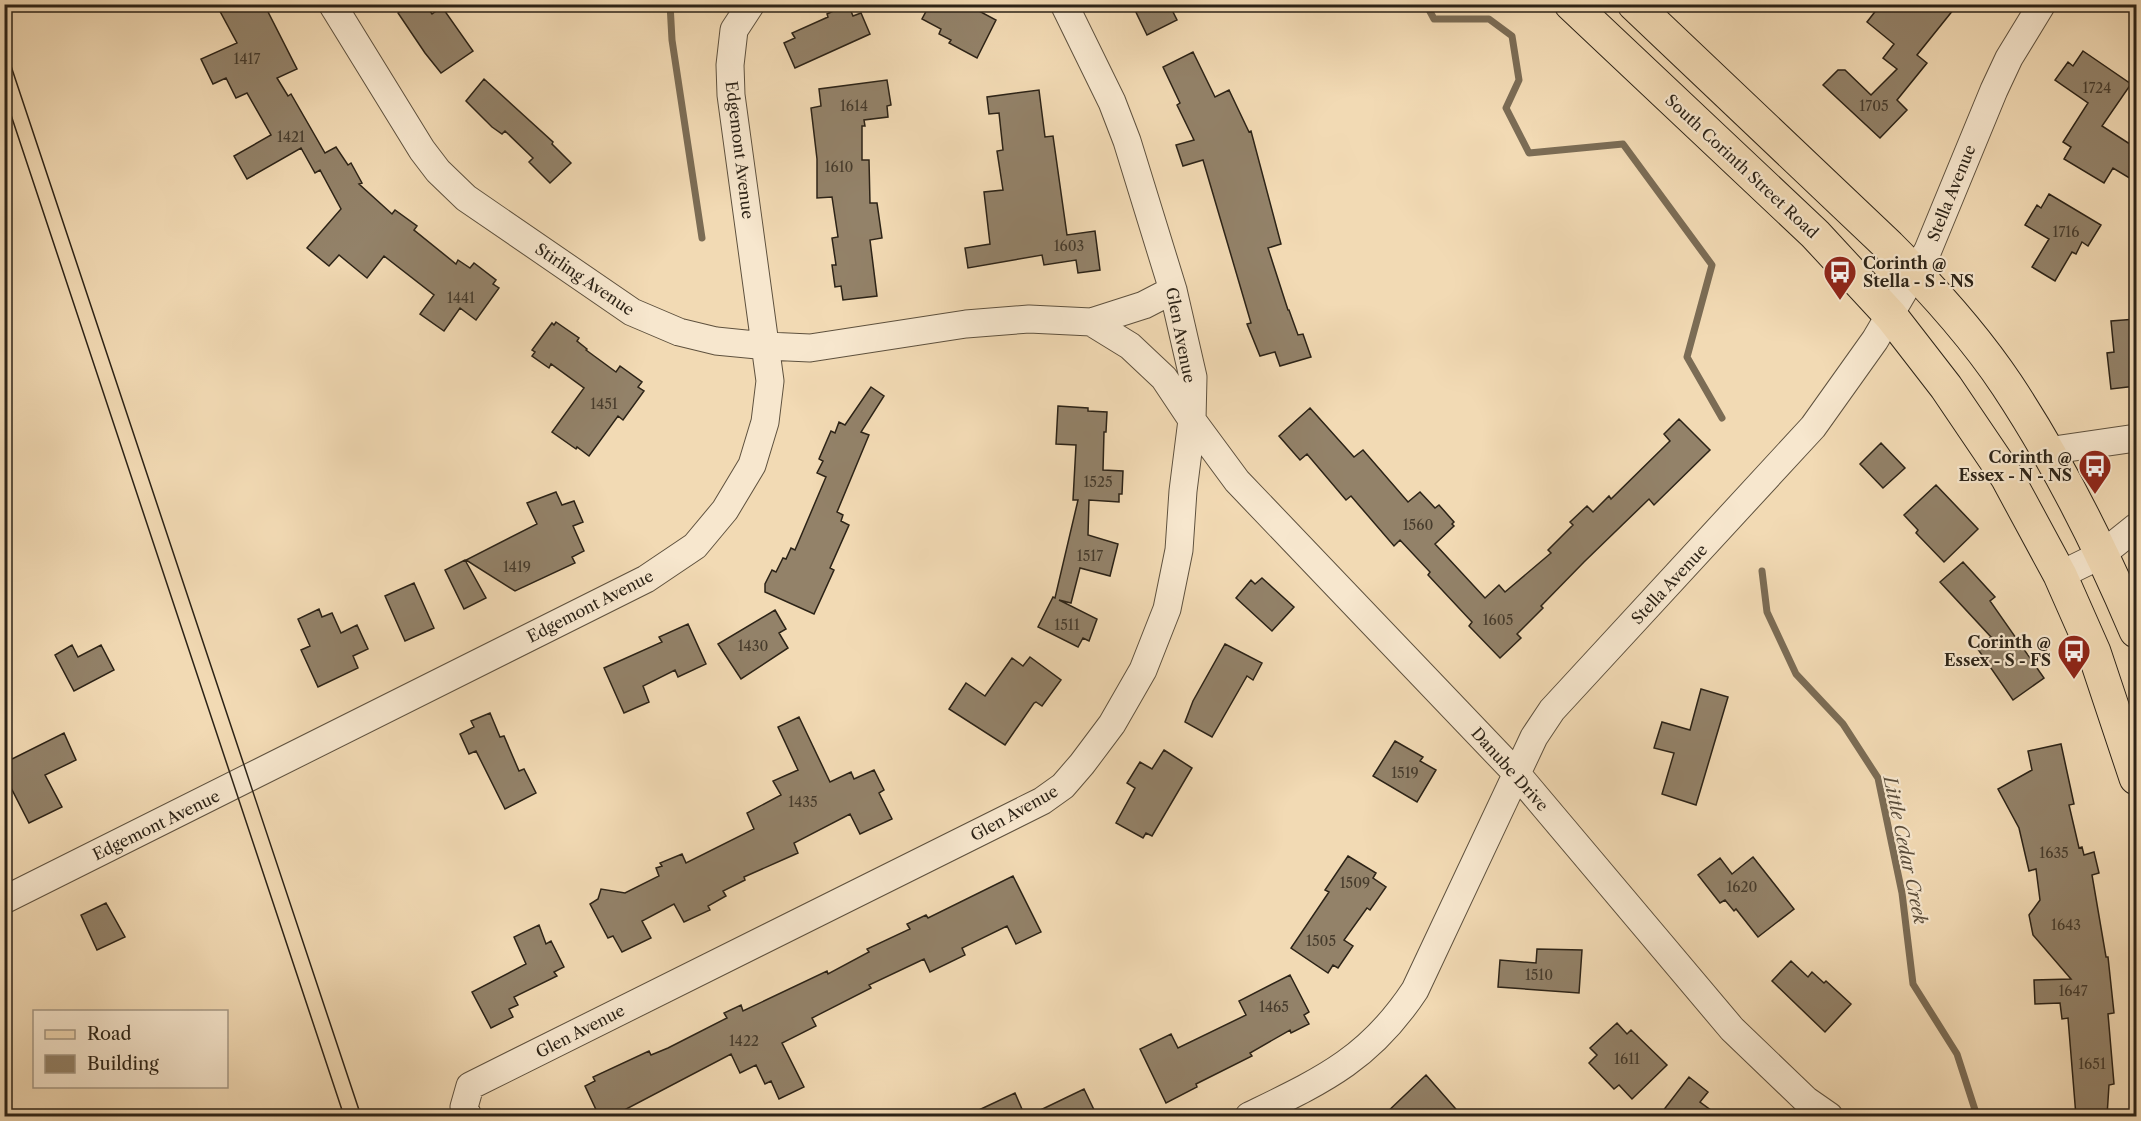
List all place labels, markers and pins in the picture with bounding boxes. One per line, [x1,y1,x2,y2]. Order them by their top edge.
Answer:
place label: Corinth @ Stella - S - NS [1863,253,1974,291]
bus stop icon: Corinth @ Stella - S - NS [1822,254,1858,301]
place label: Corinth @ Essex - N - NS [1958,447,2072,485]
bus stop icon: Corinth @ Essex - N - NS [2077,448,2113,495]
place label: Corinth @ Essex - S - FS [1944,632,2051,670]
bus stop icon: Corinth @ Essex - S - FS [2056,633,2092,680]

